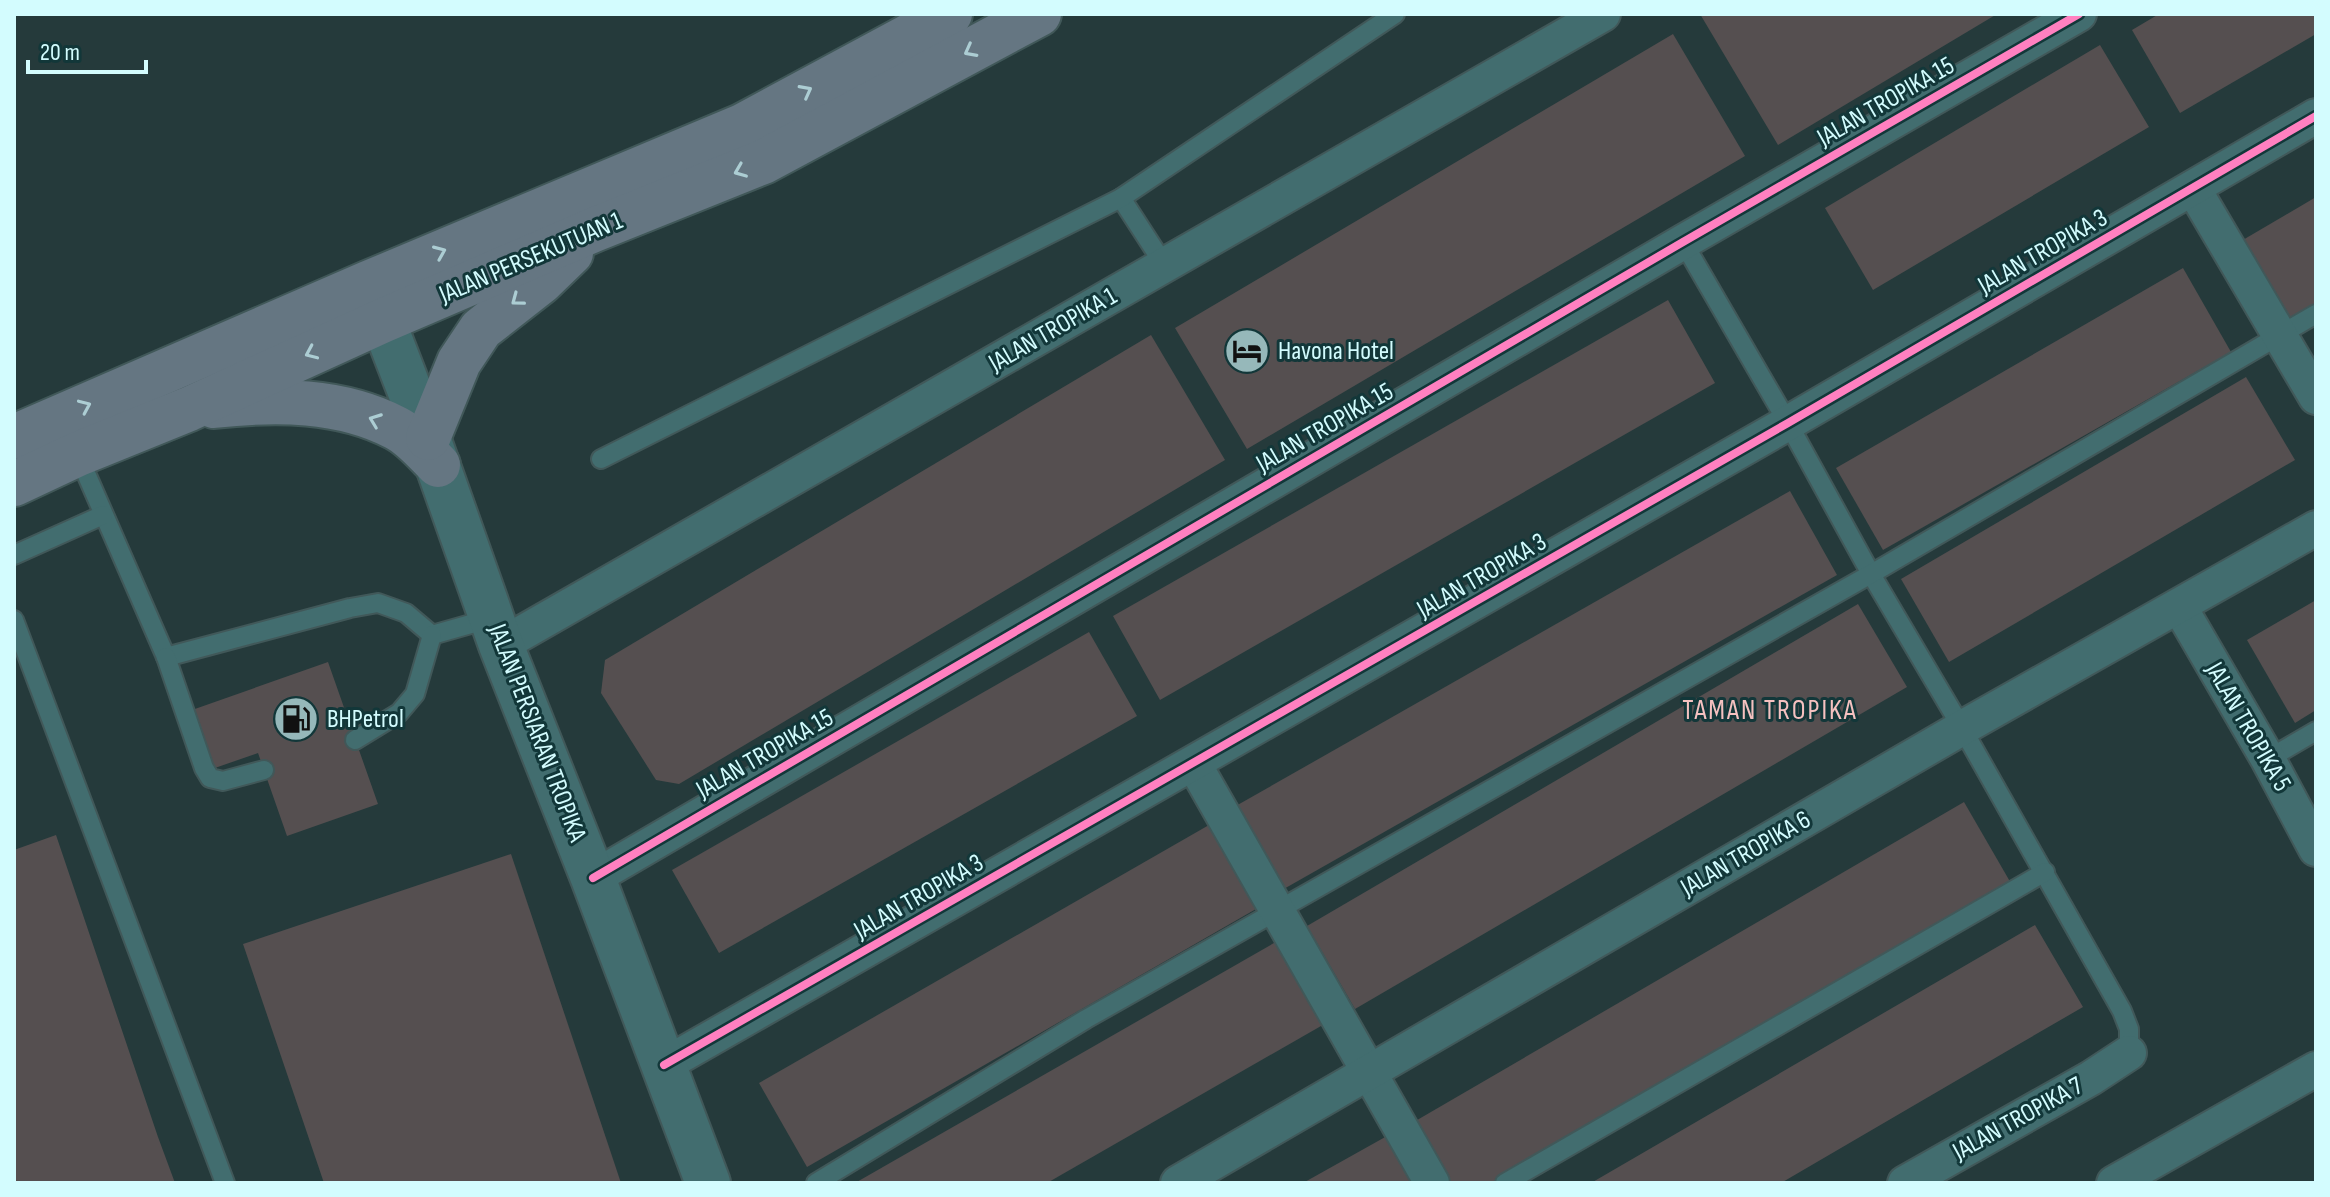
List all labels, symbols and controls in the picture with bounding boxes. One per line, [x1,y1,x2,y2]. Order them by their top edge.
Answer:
scale bar [28,24,146,74]
text: 20 m [40,38,80,67]
one-way arrow [964,41,979,57]
street label: JALAN TROPIKA 15 [1811,50,1960,154]
one-way arrow [798,86,812,101]
one-way arrow [734,162,748,178]
street label: JALAN TROPIKA 3 [1972,203,2113,302]
street label: JALAN PERSEKUTUAN 1 [434,205,627,311]
one-way arrow [432,246,446,262]
street label: JALAN TROPIKA 1 [983,281,1122,380]
one-way arrow [511,290,526,304]
hotel icon: Havona Hotel [1223,327,1271,375]
place label: Havona Hotel [1278,336,1394,367]
one-way arrow [305,343,319,359]
street label: JALAN TROPIKA 15 [1250,376,1399,480]
one-way arrow [77,400,92,416]
one-way arrow [369,413,383,430]
street label: JALAN TROPIKA 3 [1411,527,1552,626]
street label: JALAN PERSIARAN TROPIKA [481,619,593,847]
street label: JALAN TROPIKA 5 [2198,656,2297,797]
district label: TAMAN TROPIKA [1682,694,1858,727]
fuel station icon: BHPetrol [272,695,320,743]
street label: JALAN TROPIKA 15 [690,702,839,806]
place label: BHPetrol [327,704,404,735]
street label: JALAN TROPIKA 6 [1675,804,1816,904]
street label: JALAN TROPIKA 3 [848,848,989,947]
street label: JALAN TROPIKA 7 [1947,1070,2089,1168]

